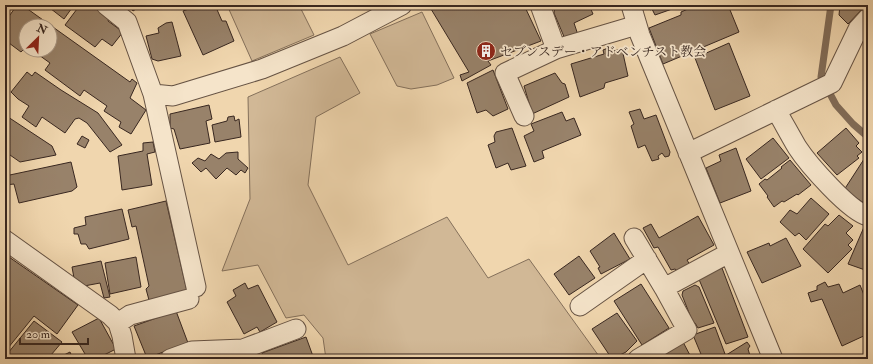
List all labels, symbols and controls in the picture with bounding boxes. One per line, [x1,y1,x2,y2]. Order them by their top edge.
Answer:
north arrow [18,18,58,58]
text: N [34,21,50,38]
building icon: セブンスデー・アドベンチスト教会 [475,40,497,62]
place label: セブンスデー・アドベンチスト教会 [500,44,706,60]
scale bar [20,320,88,346]
text: 20 m [26,327,51,342]

